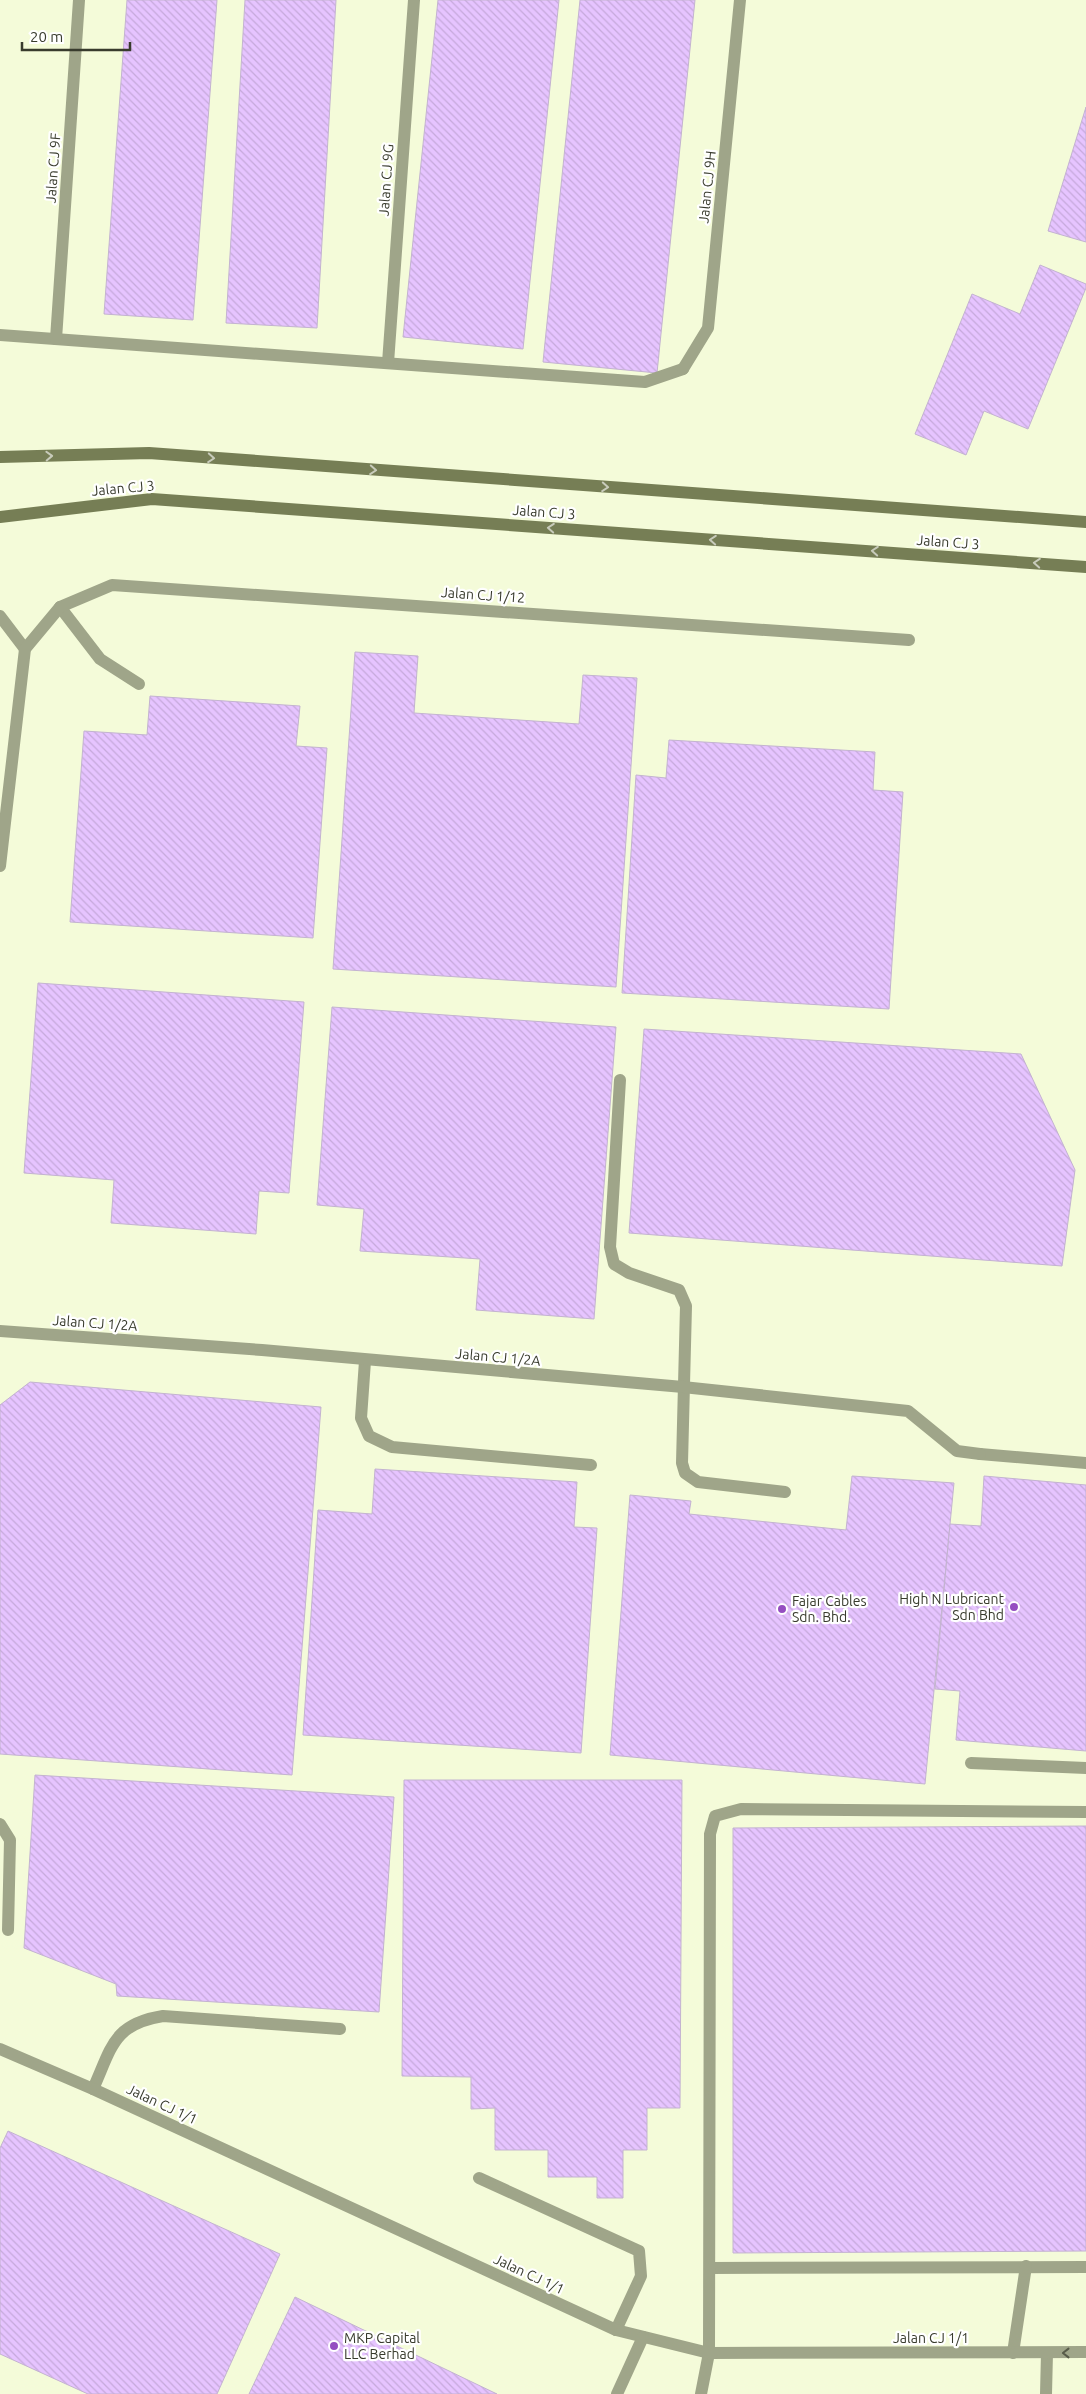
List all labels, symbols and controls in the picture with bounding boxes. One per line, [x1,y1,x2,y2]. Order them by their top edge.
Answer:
scale bar [22,20,130,52]
text: 20 m [30,28,63,45]
street label: Jalan CJ 9F [43,132,63,204]
street label: Jalan CJ 9G [375,143,397,217]
street label: Jalan CJ 9H [695,150,719,224]
one-way arrow [45,451,53,461]
one-way arrow [207,452,215,463]
one-way arrow [369,464,377,475]
street label: Jalan CJ 3 [91,477,155,499]
one-way arrow [601,481,609,492]
street label: Jalan CJ 3 [512,502,576,522]
one-way arrow [547,523,555,534]
street label: Jalan CJ 3 [916,532,980,552]
one-way arrow [709,534,717,545]
one-way arrow [871,546,879,557]
one-way arrow [1033,558,1041,569]
street label: Jalan CJ 1/12 [441,584,525,606]
street label: Jalan CJ 1/2A [52,1312,138,1334]
street label: Jalan CJ 1/2A [455,1345,541,1369]
place label: High N Lubricant Sdn Bhd [899,1591,1004,1623]
place label: Fajar Cables Sdn. Bhd. [792,1593,867,1625]
marker: High N Lubricant Sdn Bhd [1008,1601,1020,1613]
marker: Fajar Cables Sdn. Bhd. [776,1603,788,1615]
street label: Jalan CJ 1/1 [124,2081,200,2127]
street label: Jalan CJ 1/1 [491,2251,567,2297]
place label: MKP Capital LLC Berhad [344,2330,420,2362]
street label: Jalan CJ 1/1 [893,2330,969,2346]
marker: MKP Capital LLC Berhad [328,2340,340,2352]
one-way arrow [1062,2348,1070,2358]

